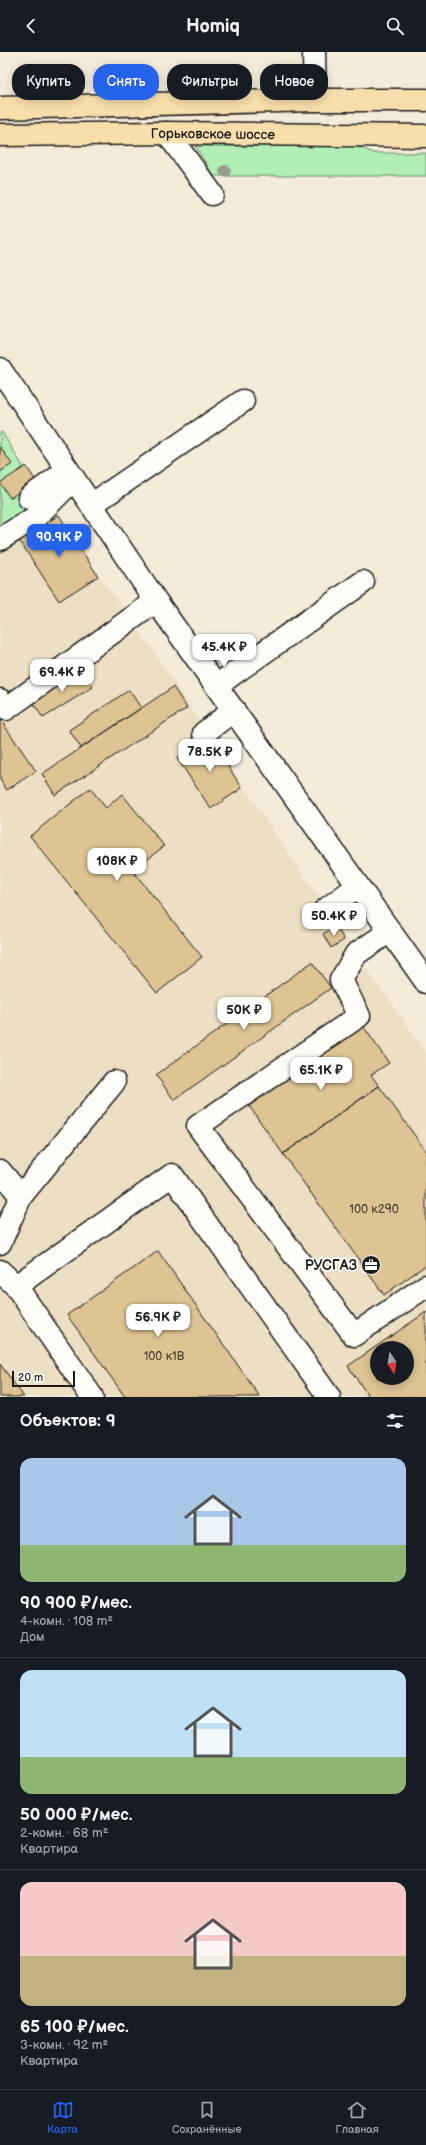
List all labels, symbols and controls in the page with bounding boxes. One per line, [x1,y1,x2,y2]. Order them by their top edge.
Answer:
icon: back [20,15,42,37]
icon: search [384,15,406,37]
text: Homiq [186,16,240,37]
chip: Купить [12,64,85,100]
chip: Снять [93,64,159,100]
chip: Фильтры [167,64,252,100]
chip: Новое [260,64,328,100]
street label: Горьковское шоссе [151,125,275,143]
pin: 90.9K ₽ [22,524,96,558]
text: 90.9K ₽ [36,529,82,545]
pin: 45.4K ₽ [187,634,261,668]
text: 45.4K ₽ [201,639,247,655]
pin: 69.4K ₽ [25,659,99,693]
text: 69.4K ₽ [39,664,85,680]
pin: 78.5K ₽ [173,739,247,773]
text: 78.5K ₽ [187,744,233,760]
pin: 108K ₽ [84,848,150,882]
text: 108K ₽ [96,853,138,869]
pin: 50.4K ₽ [297,903,371,937]
text: 50.4K ₽ [311,908,357,924]
pin: 50K ₽ [216,997,272,1031]
text: 50K ₽ [226,1002,262,1018]
pin: 65.1K ₽ [284,1057,358,1091]
text: 65.1K ₽ [299,1062,343,1078]
house number: 100 к290 [349,1202,399,1217]
office icon: РУСГАЗ [360,1254,382,1276]
place label: РУСГАЗ [305,1257,357,1274]
pin: 56.9K ₽ [121,1304,195,1338]
text: 56.9K ₽ [135,1309,181,1325]
north arrow [370,1341,414,1385]
map controls [370,1341,414,1385]
house number: 100 к1В [144,1349,185,1364]
scale bar [12,1369,75,1388]
text: 20 m [18,1371,43,1384]
icon: filters [384,1410,406,1432]
text: Объектов: 9 [20,1411,116,1431]
icon: home [177,1484,249,1556]
text: 90 900 ₽/мес. [20,1593,132,1613]
text: 4-комн. · 108 m² [20,1613,113,1629]
text: Дом [20,1629,45,1645]
icon: home [177,1696,249,1768]
text: 50 000 ₽/мес. [20,1805,133,1825]
text: 2-комн. · 68 m² [20,1825,108,1841]
text: Квартира [20,1841,78,1857]
icon: home [177,1908,249,1980]
text: 65 100 ₽/мес. [20,2017,129,2037]
text: 3-комн. · 92 m² [20,2037,108,2053]
text: Квартира [20,2053,78,2069]
tab: Карта [47,2099,78,2136]
tab: Сохранённые [172,2099,242,2136]
tab: Главная [336,2099,379,2136]

